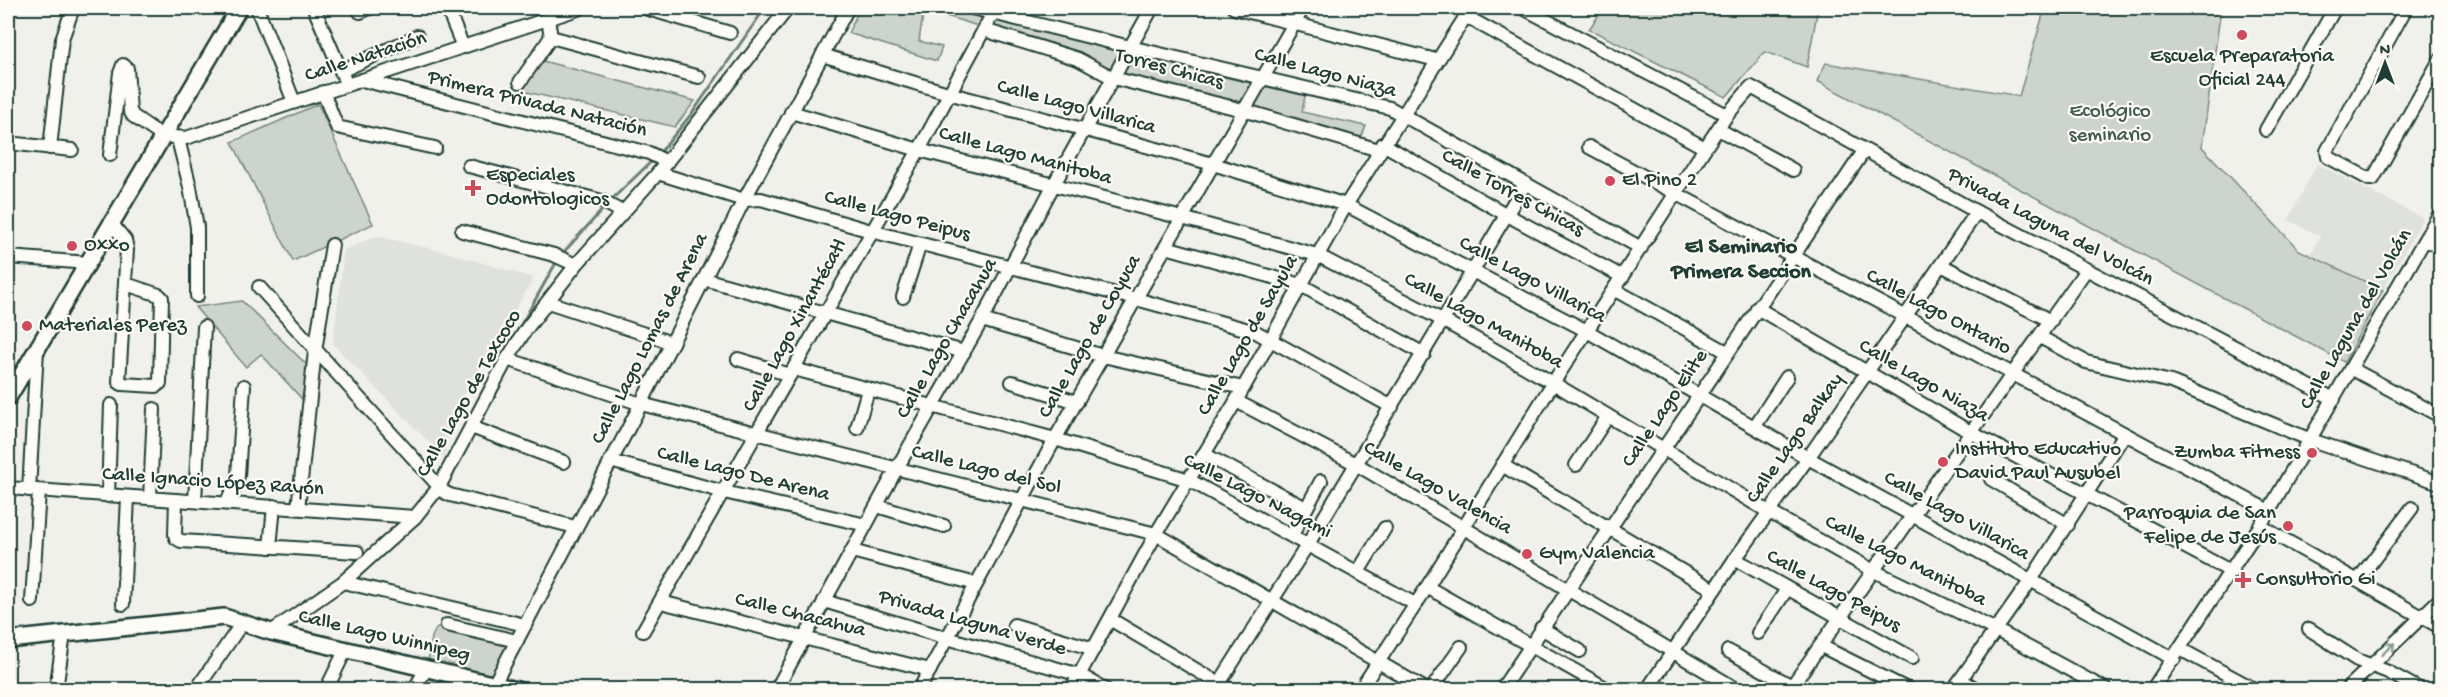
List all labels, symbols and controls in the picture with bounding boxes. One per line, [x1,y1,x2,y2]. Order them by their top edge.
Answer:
street label: Calle Natación [302,27,430,89]
marker: Escuela Preparatoria Oficial 244 [2235,28,2249,42]
north arrow [2355,33,2415,93]
text: N [2380,42,2391,61]
street label: Torres Chicas [1111,43,1227,97]
street label: Calle Lago Niaza [1251,43,1400,105]
place label: Escuela Preparatoria Oficial 244 [2150,45,2335,94]
street label: Primera Privada Natación [424,65,649,144]
street label: Calle Lago Villarica [994,75,1159,142]
park label: Ecológico seminario [2069,100,2151,149]
street label: Calle Lago Manitoba [936,122,1116,192]
street label: Calle Torres Chicas [1436,144,1589,244]
street label: Privada Laguna del Volcán [1942,163,2157,293]
place label: Especiales Odontologicos [486,164,610,213]
place label: El Pino 2 [1622,169,1697,194]
marker: El Pino 2 [1603,174,1617,188]
marker: Especiales Odontologicos [464,179,482,197]
street label: Calle Lago Peipus [821,185,974,249]
street label: Calle Laguna del Volcán [2295,225,2419,415]
street label: Calle Lago Lomas de Arena [587,228,716,449]
street label: Calle Lago Villarica [1454,232,1611,331]
place label: Oxxo [84,234,130,259]
street label: Calle Lago Xinantécatl [738,235,854,417]
district label: El Seminario Primera Seccion [1670,235,1812,286]
marker: Oxxo [65,239,79,253]
street label: Calle Lago de Coyuca [1034,250,1149,423]
street label: Calle Lago de Sayula [1193,250,1306,421]
street label: Calle Lago Chacahua [892,253,1005,424]
street label: Calle Lago Ontario [1861,264,2015,362]
street label: Calle Lago Manitoba [1399,268,1568,377]
street label: Calle Lago de Texcoco [412,306,528,482]
place label: Materiales Perez [39,314,187,339]
marker: Materiales Perez [20,319,34,333]
street label: Calle Lago Niaza [1853,335,1994,430]
street label: Calle Lago Elite [1617,344,1715,473]
street label: Calle Lago Balkay [1742,369,1850,509]
street label: Calle Lago Valencia [1358,436,1517,542]
place label: Instituto Educativo David Paul Ausubel [1953,438,2121,487]
street label: Calle Lago del Sol [909,440,1063,502]
street label: Calle Lago De Arena [654,441,833,509]
place label: Zumba Fitness [2174,441,2301,466]
marker: Zumba Fitness [2305,446,2319,460]
street label: Calle Lago Nagami [1178,449,1336,545]
marker: Instituto Educativo David Paul Ausubel [1936,455,1950,469]
street label: Calle Ignacio López Rayón [101,463,325,503]
street label: Calle Lago Villarica [1879,467,2035,568]
place label: Parroquia de San Felipe de Jesús [2123,502,2277,551]
street label: Calle Lago Manitoba [1820,510,1991,614]
marker: Parroquia de San Felipe de Jesús [2281,519,2295,533]
place label: Gym Valencia [1539,542,1656,567]
street label: Calle Lago Peipus [1761,545,1906,640]
marker: Gym Valencia [1520,547,1534,561]
place label: Consultorio Gi [2256,568,2376,593]
marker: Consultorio Gi [2234,571,2252,589]
street label: Privada Laguna Verde [874,585,1070,663]
street label: Calle Chacahua [732,588,869,645]
street label: Calle Lago Winnipeg [296,605,472,669]
one-way arrow [2380,642,2395,656]

